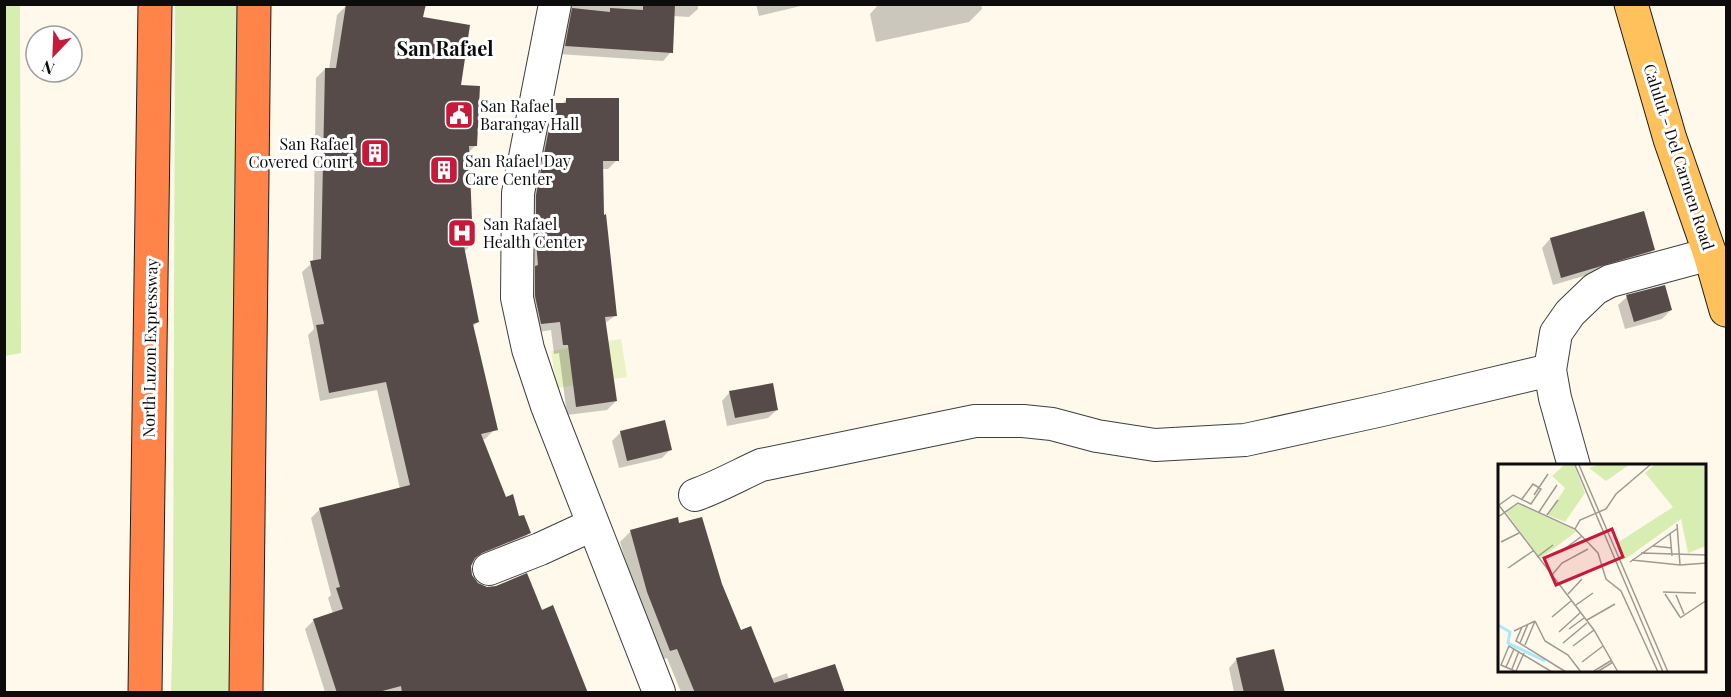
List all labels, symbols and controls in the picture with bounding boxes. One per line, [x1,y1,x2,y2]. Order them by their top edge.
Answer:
north arrow [24,24,84,84]
district label: San Rafael [397,34,493,61]
text: N [38,56,57,80]
street label: Calulut - Del Carmen Road [1639,61,1720,253]
place label: San Rafael Barangay Hall [480,95,580,134]
public building icon: San Rafael Barangay Hall [443,99,475,131]
place label: San Rafael Covered Court [249,133,354,172]
building icon: San Rafael Covered Court [359,137,391,169]
place label: San Rafael Day Care Center [465,150,571,189]
building icon: San Rafael Day Care Center [428,154,460,186]
place label: San Rafael Health Center [483,213,584,252]
hospital icon: San Rafael Health Center [446,217,478,249]
street label: North Luzon Expressway [137,258,162,438]
inset map [1498,464,1707,673]

